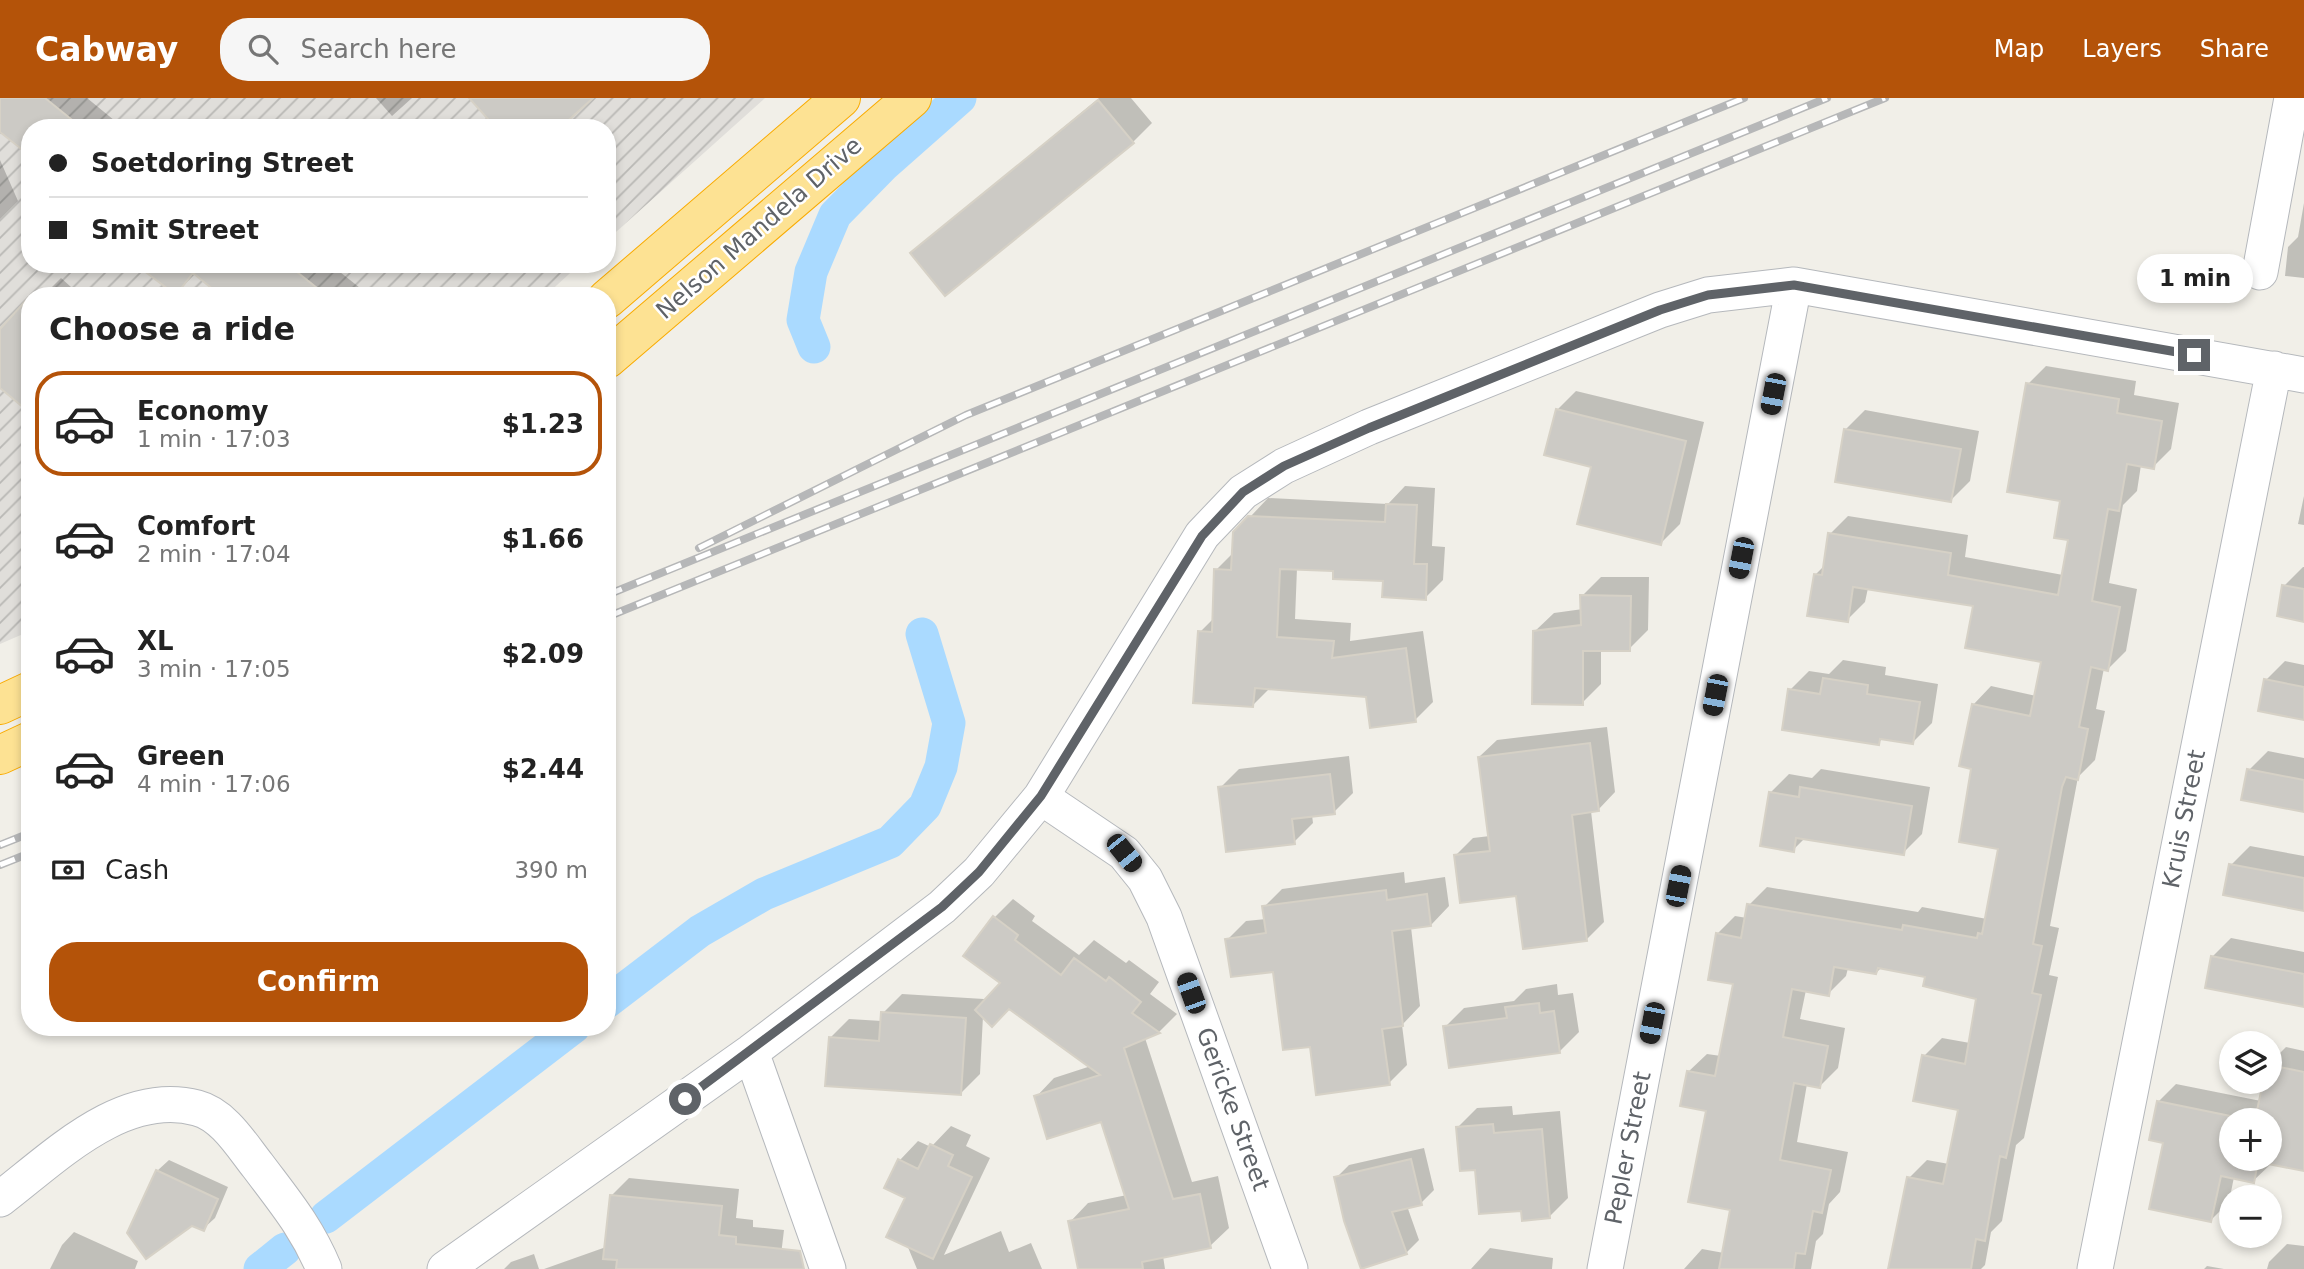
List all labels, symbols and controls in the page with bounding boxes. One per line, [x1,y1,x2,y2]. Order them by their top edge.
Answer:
search box [220,18,710,81]
text: Cabway [35,30,178,69]
icon: search [244,30,282,68]
text: Search here [300,34,457,64]
text: Map [1994,35,2044,63]
text: Layers [2082,35,2162,63]
text: Share [2200,35,2269,63]
street label: Nelson Mandela Drive [651,131,867,325]
text: Soetdoring Street [91,148,354,178]
text: Smit Street [91,215,259,245]
callout: 1 min [2136,254,2252,302]
text: 1 min [2159,265,2231,291]
text: Choose a ride [49,310,295,348]
route end [2178,339,2210,371]
car [1759,371,1788,417]
icon: car [53,392,116,455]
text: Economy [137,396,268,426]
text: $1.23 [502,409,584,439]
text: 1 min · 17:03 [137,426,291,452]
icon: car [53,507,116,570]
text: Comfort [137,511,255,541]
text: $1.66 [502,524,584,554]
car [1727,535,1756,581]
text: 2 min · 17:04 [137,541,291,567]
icon: car [53,622,116,685]
text: XL [137,626,174,656]
text: $2.09 [502,639,584,669]
text: 3 min · 17:05 [137,656,291,682]
car [1701,672,1730,718]
icon: car [53,737,116,800]
text: Green [137,741,225,771]
street label: Kruis Street [2157,747,2211,891]
text: $2.44 [502,754,584,784]
text: 4 min · 17:06 [137,771,291,797]
car [1103,830,1146,876]
icon: cash [49,851,87,889]
text: Cash [105,855,169,885]
text: 390 m [514,857,588,883]
car [1664,863,1693,909]
button: Confirm [49,942,588,1022]
car [1174,970,1209,1016]
car [1638,1000,1667,1046]
street label: Gericke Street [1191,1024,1275,1194]
map controls [2219,1031,2282,1248]
button: layers [2219,1031,2282,1094]
street label: Pepler Street [1599,1069,1657,1227]
route start [669,1083,701,1115]
button: + [2219,1108,2282,1171]
button: − [2219,1185,2282,1248]

